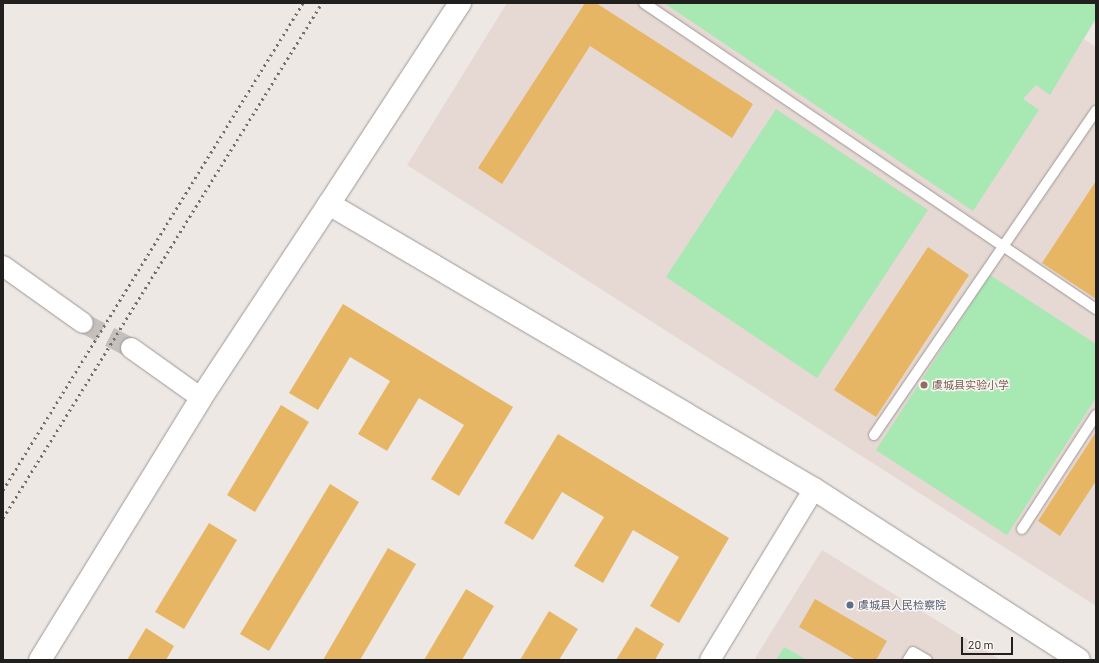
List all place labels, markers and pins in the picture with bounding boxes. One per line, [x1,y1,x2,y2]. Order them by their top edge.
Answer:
place label: 虞城县实验小学 [932,378,1009,392]
marker: 虞城县实验小学 [919,380,929,390]
place label: 虞城县人民检察院 [858,598,946,612]
marker: 虞城县人民检察院 [845,600,855,610]

